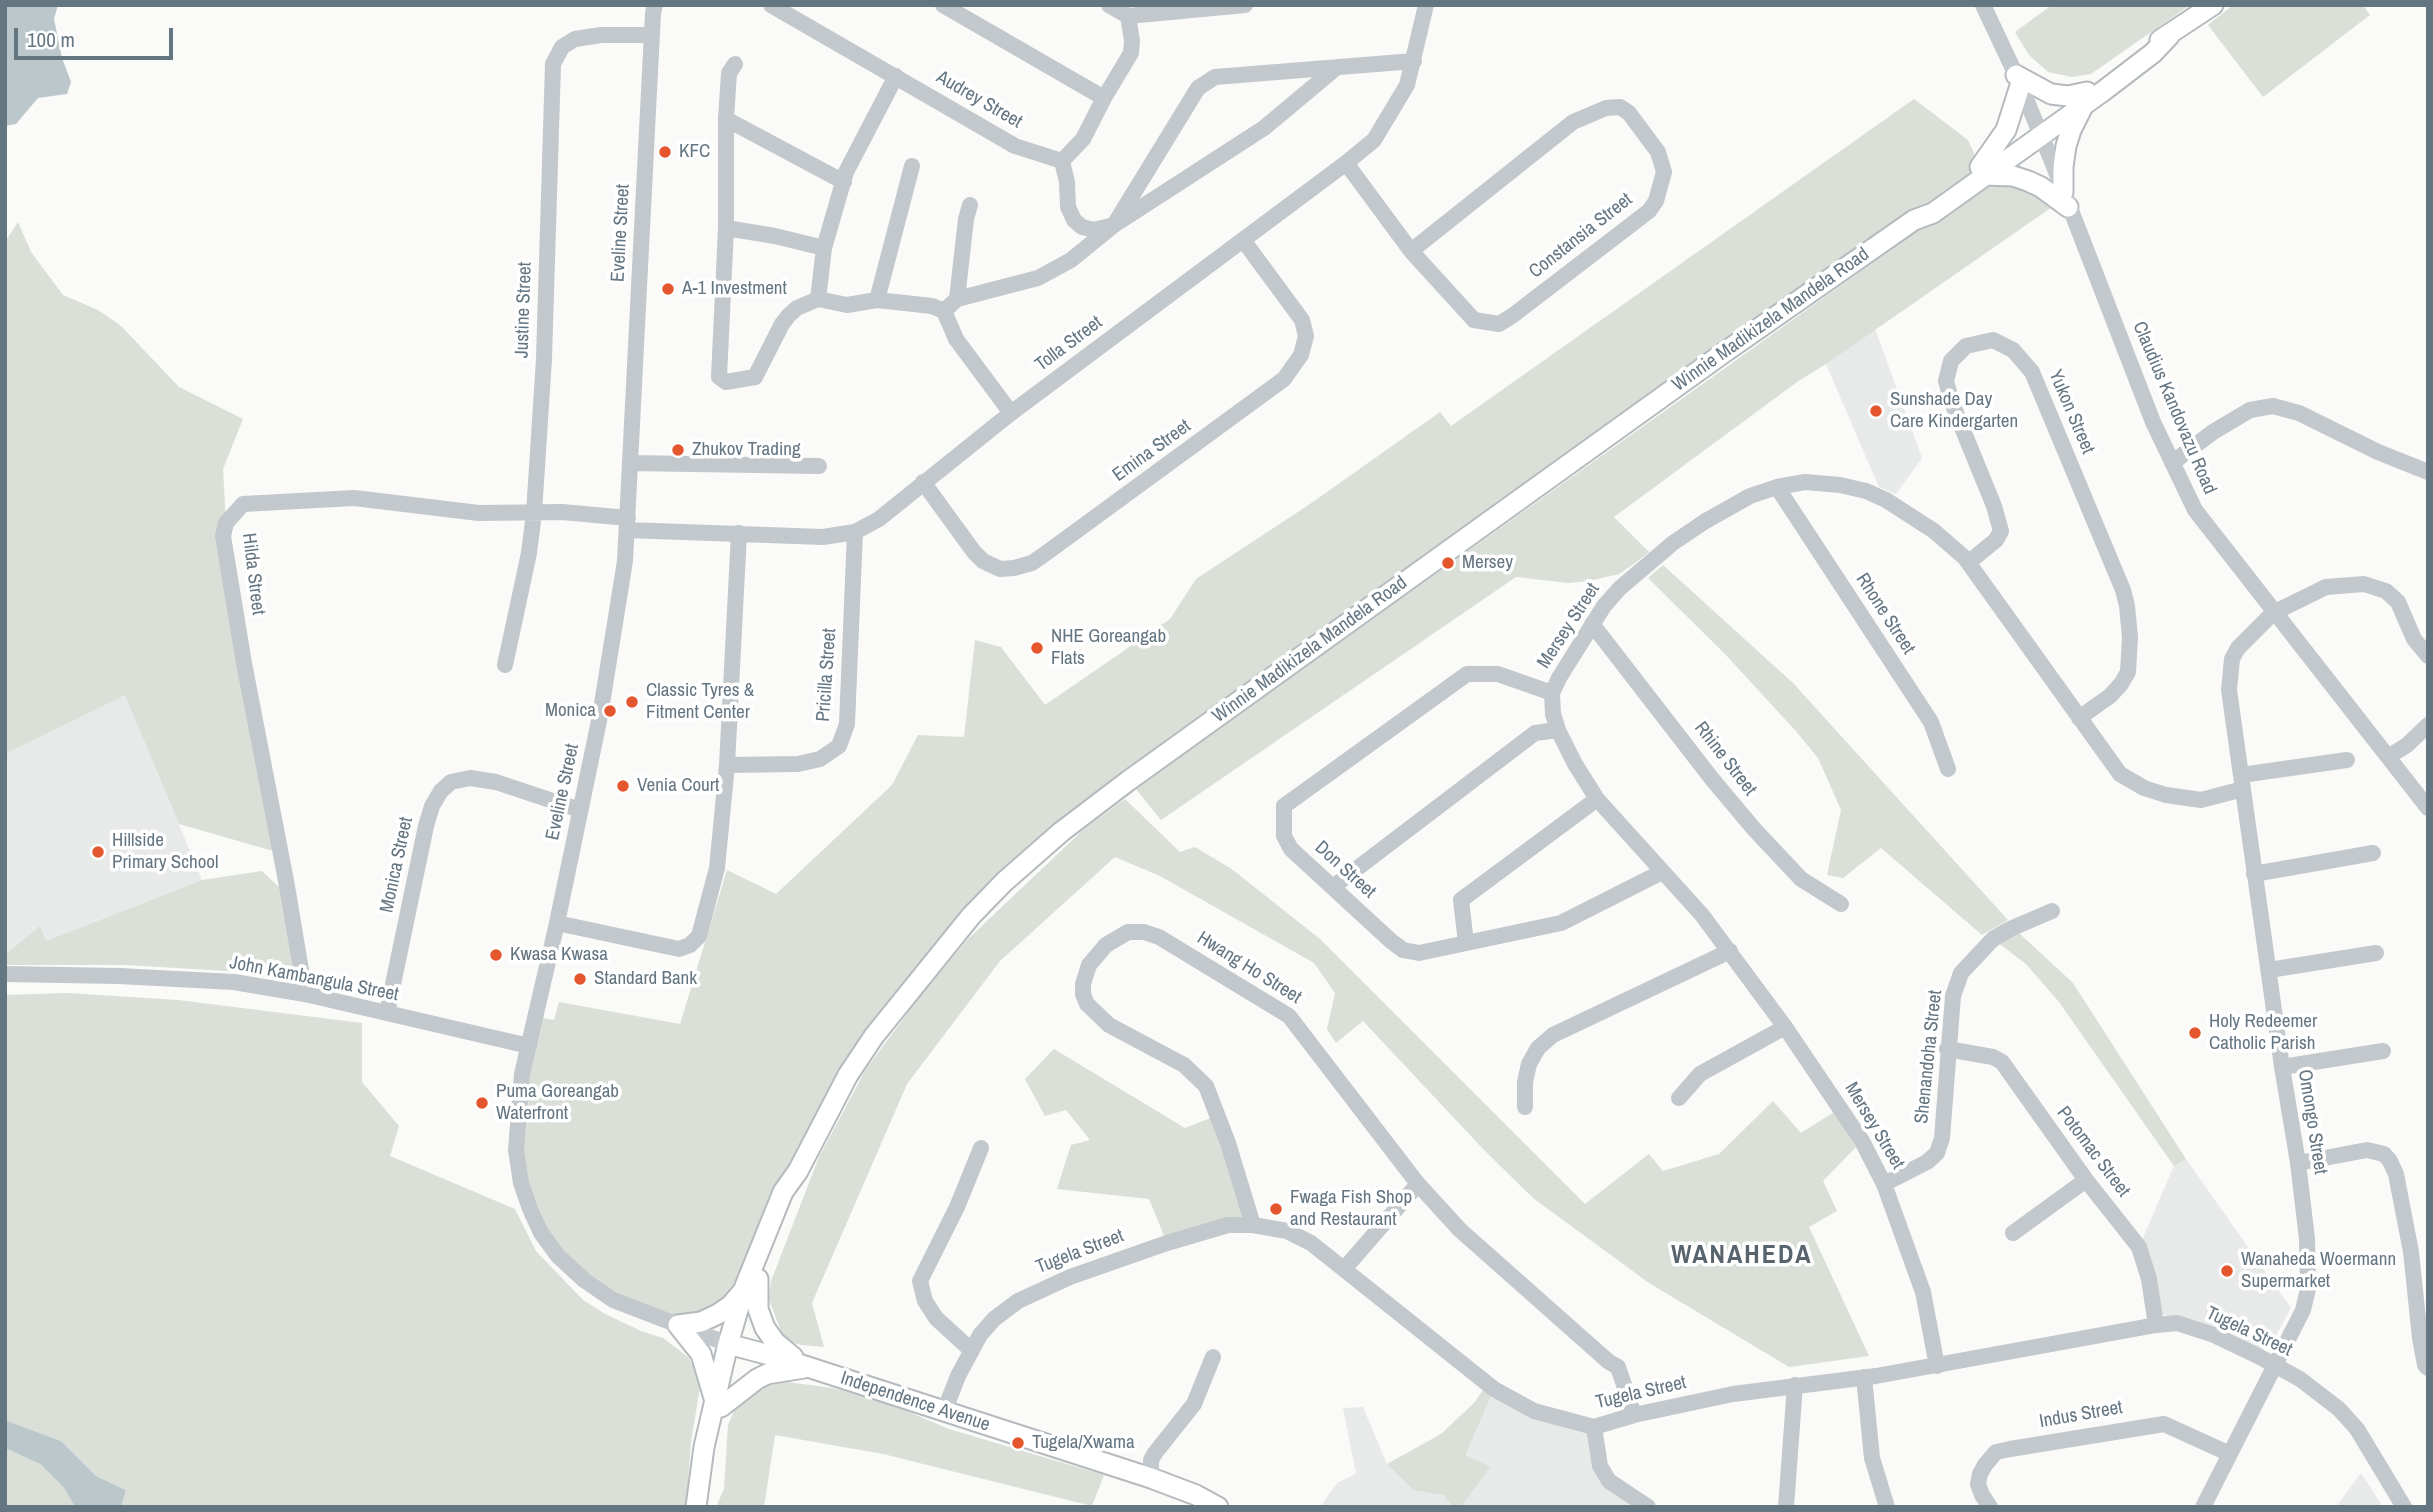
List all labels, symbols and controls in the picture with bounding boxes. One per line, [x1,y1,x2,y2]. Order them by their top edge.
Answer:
scale bar [18,14,177,58]
text: 100 m [27,25,75,54]
street label: Audrey Street [932,66,1026,134]
place label: KFC [679,141,710,163]
marker: KFC [657,144,673,160]
street label: Eveline Street [607,184,635,282]
street label: Constansia Street [1525,189,1637,283]
street label: Winnie Madikizela Mandela Road [1668,243,1874,397]
street label: Justine Street [511,262,537,358]
place label: A-1 Investment [682,278,787,300]
marker: A-1 Investment [660,281,676,297]
street label: Tolla Street [1031,311,1107,377]
street label: Claudius Kandovazu Road [2127,318,2221,498]
street label: Yukon Street [2043,366,2099,458]
place label: Sunshade Day Care Kindergarten [1890,389,2018,433]
marker: Sunshade Day Care Kindergarten [1868,403,1884,419]
street label: Emina Street [1109,415,1195,487]
place label: Zhukov Trading [692,439,801,461]
marker: Zhukov Trading [670,442,686,458]
street label: Hilda Street [237,532,269,616]
place label: Mersey [1462,552,1513,574]
marker: Mersey [1440,555,1456,571]
street label: Rhone Street [1850,569,1920,659]
street label: Winnie Madikizela Mandela Road [1208,572,1412,728]
street label: Mersey Street [1533,579,1605,673]
place label: NHE Goreangab Flats [1051,626,1166,670]
street label: Pricilla Street [812,628,842,722]
marker: NHE Goreangab Flats [1029,640,1045,656]
place label: Classic Tyres & Fitment Center [646,680,754,724]
marker: Classic Tyres & Fitment Center [624,694,640,710]
place label: Monica [545,700,596,722]
marker: Monica [602,703,618,719]
street label: Rhine Street [1689,718,1761,800]
street label: Eveline Street [542,742,584,842]
place label: Venia Court [637,775,719,797]
marker: Venia Court [615,778,631,794]
street label: Monica Street [376,815,418,915]
place label: Hillside Primary School [112,830,218,874]
street label: Don Street [1310,837,1380,903]
marker: Hillside Primary School [90,844,106,860]
street label: Hwang Ho Street [1193,927,1305,1009]
place label: Kwasa Kwasa [510,944,608,966]
marker: Kwasa Kwasa [488,947,504,963]
street label: John Kambangula Street [228,951,400,1007]
place label: Standard Bank [594,968,697,990]
marker: Standard Bank [572,971,588,987]
street label: Shenandoha Street [1911,989,1947,1125]
place label: Holy Redeemer Catholic Parish [2209,1011,2317,1055]
marker: Holy Redeemer Catholic Parish [2187,1025,2203,1041]
street label: Omongo Street [2292,1068,2332,1176]
street label: Mersey Street [1839,1079,1909,1173]
place label: Puma Goreangab Waterfront [496,1081,619,1125]
marker: Puma Goreangab Waterfront [474,1095,490,1111]
street label: Potomac Street [2052,1102,2134,1202]
place label: Fwaga Fish Shop and Restaurant [1290,1187,1412,1231]
marker: Fwaga Fish Shop and Restaurant [1268,1201,1284,1217]
street label: Tugela Street [1033,1225,1127,1279]
district label: WANAHEDA [1672,1240,1812,1272]
place label: Wanaheda Woermann Supermarket [2241,1249,2396,1293]
marker: Wanaheda Woermann Supermarket [2219,1263,2235,1279]
street label: Tugela Street [2202,1302,2296,1362]
street label: Independence Avenue [837,1367,993,1437]
street label: Tugela Street [1594,1372,1688,1414]
street label: Indus Street [2038,1396,2124,1434]
place label: Tugela/Xwama [1032,1432,1135,1454]
marker: Tugela/Xwama [1010,1435,1026,1451]

